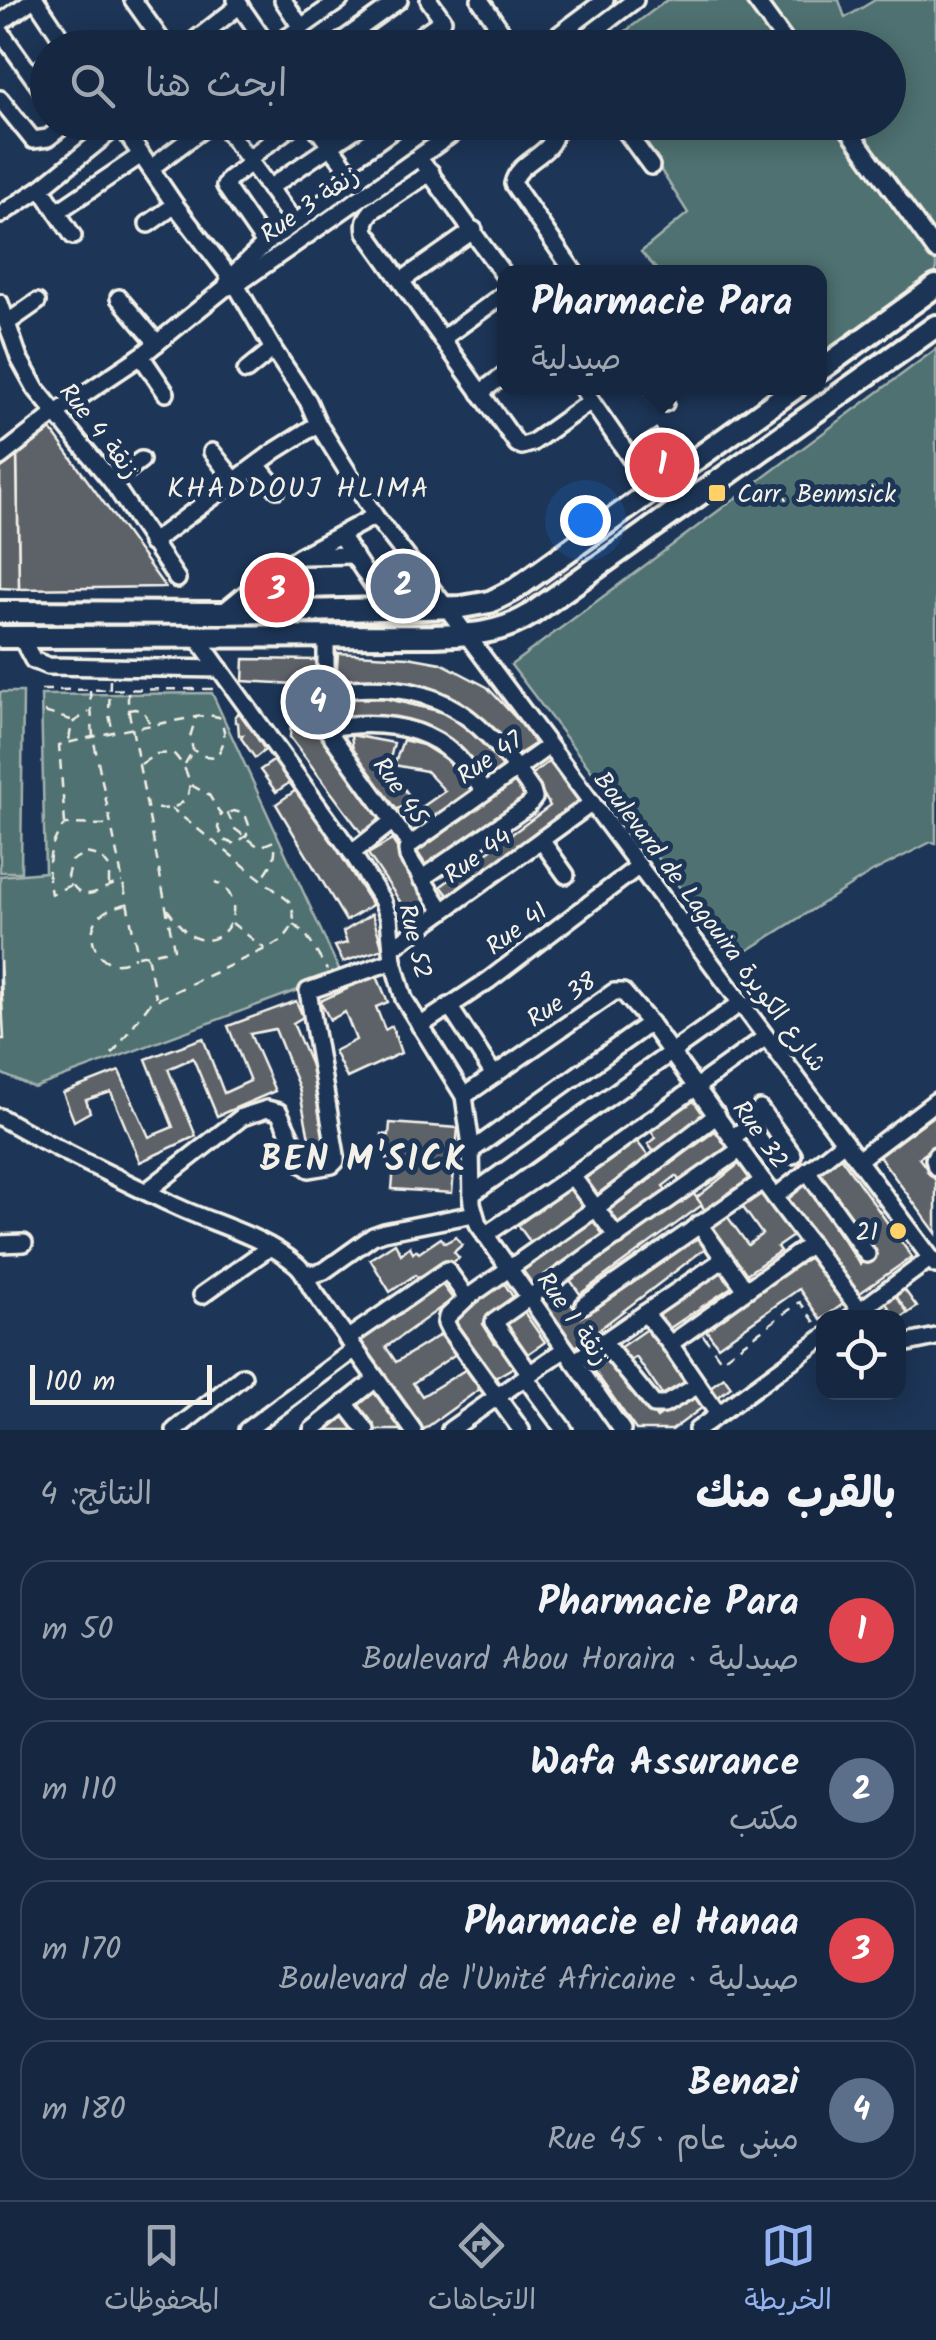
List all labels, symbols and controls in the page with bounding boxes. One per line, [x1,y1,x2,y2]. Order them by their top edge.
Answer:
search box [30,30,906,140]
text: ابحث هنا [145,56,287,116]
icon: search [65,58,120,113]
street label: Rue 3 زنقة [252,157,368,254]
popup [497,265,827,395]
text: Pharmacie Para [532,274,792,334]
text: صيدلية [532,335,621,386]
street label: Rue 4 زنقة [48,375,149,488]
pin: 1 [630,428,694,502]
district label: KHADDOUJ HLIMA [167,467,431,512]
place label: Carr. Benmsick [737,475,896,515]
marker: Carr. Benmsick [706,482,728,504]
your location [560,495,611,546]
pin: 2 [370,548,436,624]
pin: 3 [244,552,310,628]
pin: 4 [286,664,350,740]
street label: Rue 47 [449,720,533,796]
street label: Rue 45 [361,749,438,835]
street label: Boulevard de Lagouira شارع الكويرة [582,763,836,1081]
street label: Rue 44 [436,818,520,895]
street label: Rue 41 [477,893,557,966]
street label: Rue 52 [386,900,442,983]
street label: Rue 38 [519,962,606,1039]
street label: Rue 32 [721,1092,798,1178]
district label: BEN M'SICK [260,1133,468,1189]
place label: 21 [856,1213,878,1253]
marker: 21 [887,1220,909,1242]
street label: Rue 1 زنقة [525,1264,619,1374]
map controls [816,1310,906,1400]
button: locate [816,1310,906,1400]
scale bar [30,1360,212,1404]
text: 100 m [45,1360,115,1405]
text: بالقرب منك [696,1462,896,1529]
text: النتائج: 4 [40,1470,152,1521]
text: Pharmacie Para [538,1574,799,1634]
text: 50 m [42,1605,114,1656]
text: 1 [857,1605,866,1656]
text: صيدلية · Boulevard Abou Horaira [362,1635,799,1686]
text: Wafa Assurance [530,1734,799,1794]
text: 110 m [42,1765,116,1816]
text: 2 [852,1765,871,1816]
text: مكتب [729,1795,799,1846]
text: Pharmacie el Hanaa [464,1894,799,1954]
text: 170 m [42,1925,121,1976]
text: 3 [853,1925,870,1976]
text: صيدلية · Boulevard de l'Unité Africaine [279,1955,799,2006]
text: Benazi [688,2054,799,2114]
text: 180 m [42,2085,126,2136]
text: 4 [853,2085,870,2136]
text: مبنى عام · Rue 45 [547,2115,799,2166]
tab: المحفوظات [104,2218,220,2324]
tab: الاتجاهات [428,2218,536,2324]
tab: الخريطة [744,2218,832,2324]

